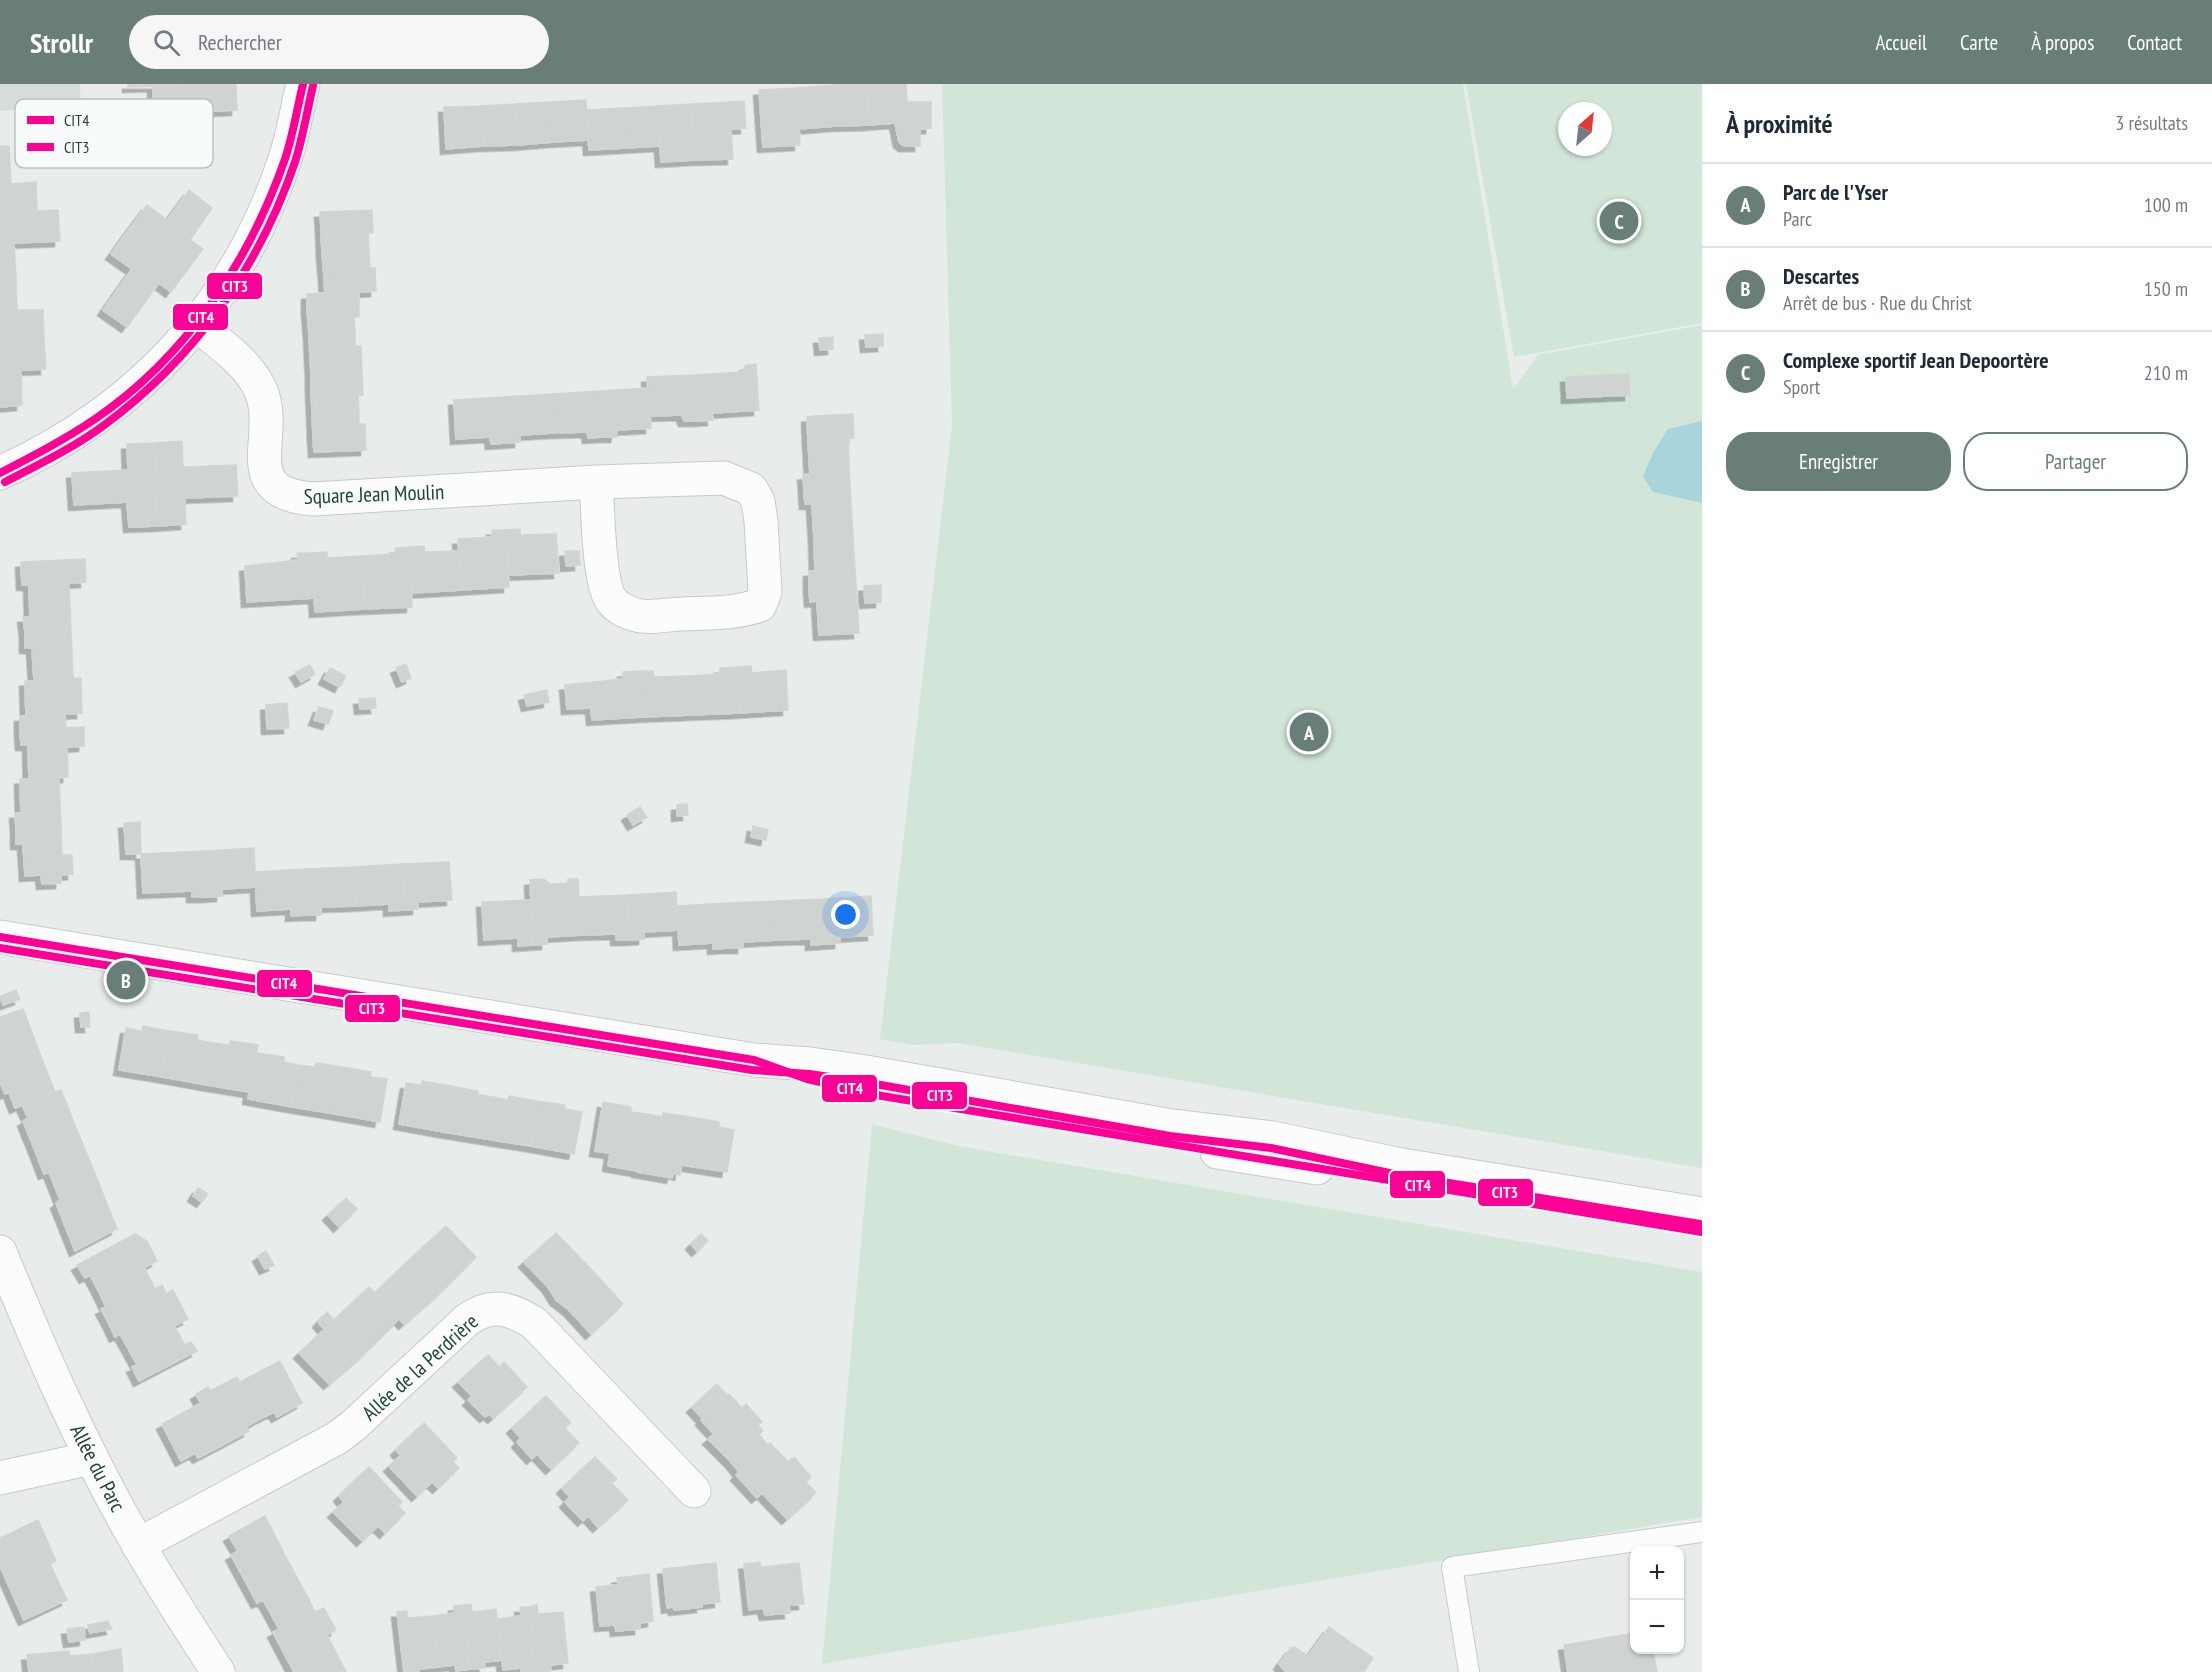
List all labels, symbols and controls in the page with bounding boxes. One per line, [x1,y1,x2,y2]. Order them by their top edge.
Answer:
search box [129,15,549,69]
text: Strollr [30,24,93,61]
icon: search [150,26,183,59]
text: Rechercher [198,28,282,56]
text: Accueil [1875,29,1927,56]
text: Carte [1960,29,1998,56]
text: À propos [2031,29,2094,56]
text: Contact [2127,29,2182,56]
legend [15,99,213,168]
north arrow [1558,102,1612,156]
text: À proximité [1726,107,1833,140]
text: CIT4 [64,110,89,130]
text: 3 résultats [2115,110,2188,136]
text: CIT3 [64,137,89,157]
text: Parc de l'Yser [1783,178,1888,206]
text: A [1740,192,1751,218]
text: 100 m [2144,192,2188,218]
pin: C [1600,198,1638,244]
text: Parc [1783,206,1812,232]
text: Descartes [1783,262,1859,290]
line badge: CIT3 [206,272,263,300]
text: CIT3 [222,276,248,296]
text: B [1741,276,1750,302]
text: 150 m [2144,276,2188,302]
text: Arrêt de bus · Rue du Christ [1783,290,1972,316]
line badge: CIT4 [172,303,229,331]
text: CIT4 [188,307,215,327]
text: Complexe sportif Jean Depoortère [1783,346,2049,374]
text: C [1741,360,1750,386]
text: 210 m [2144,360,2188,386]
text: Sport [1783,374,1820,400]
button: Enregistrer [1726,432,1951,491]
button: Partager [1963,432,2188,491]
street label: Square Jean Moulin [303,478,445,510]
pin: A [1290,710,1328,754]
your location [831,900,860,929]
pin: B [106,958,146,1002]
line badge: CIT4 [256,969,313,998]
text: CIT4 [271,973,298,993]
line badge: CIT3 [344,994,401,1023]
text: CIT3 [359,998,385,1018]
line badge: CIT4 [821,1074,878,1103]
text: CIT4 [837,1078,864,1098]
line badge: CIT3 [911,1081,968,1110]
text: CIT3 [927,1085,953,1105]
line badge: CIT4 [1389,1170,1446,1199]
text: CIT4 [1405,1175,1432,1195]
line badge: CIT3 [1477,1178,1534,1207]
text: CIT3 [1492,1182,1518,1202]
street label: Allée de la Perdrière [356,1308,484,1426]
street label: Allée du Parc [65,1420,132,1517]
map controls [1630,1546,1684,1654]
button: + [1630,1546,1684,1600]
button: − [1630,1600,1684,1654]

